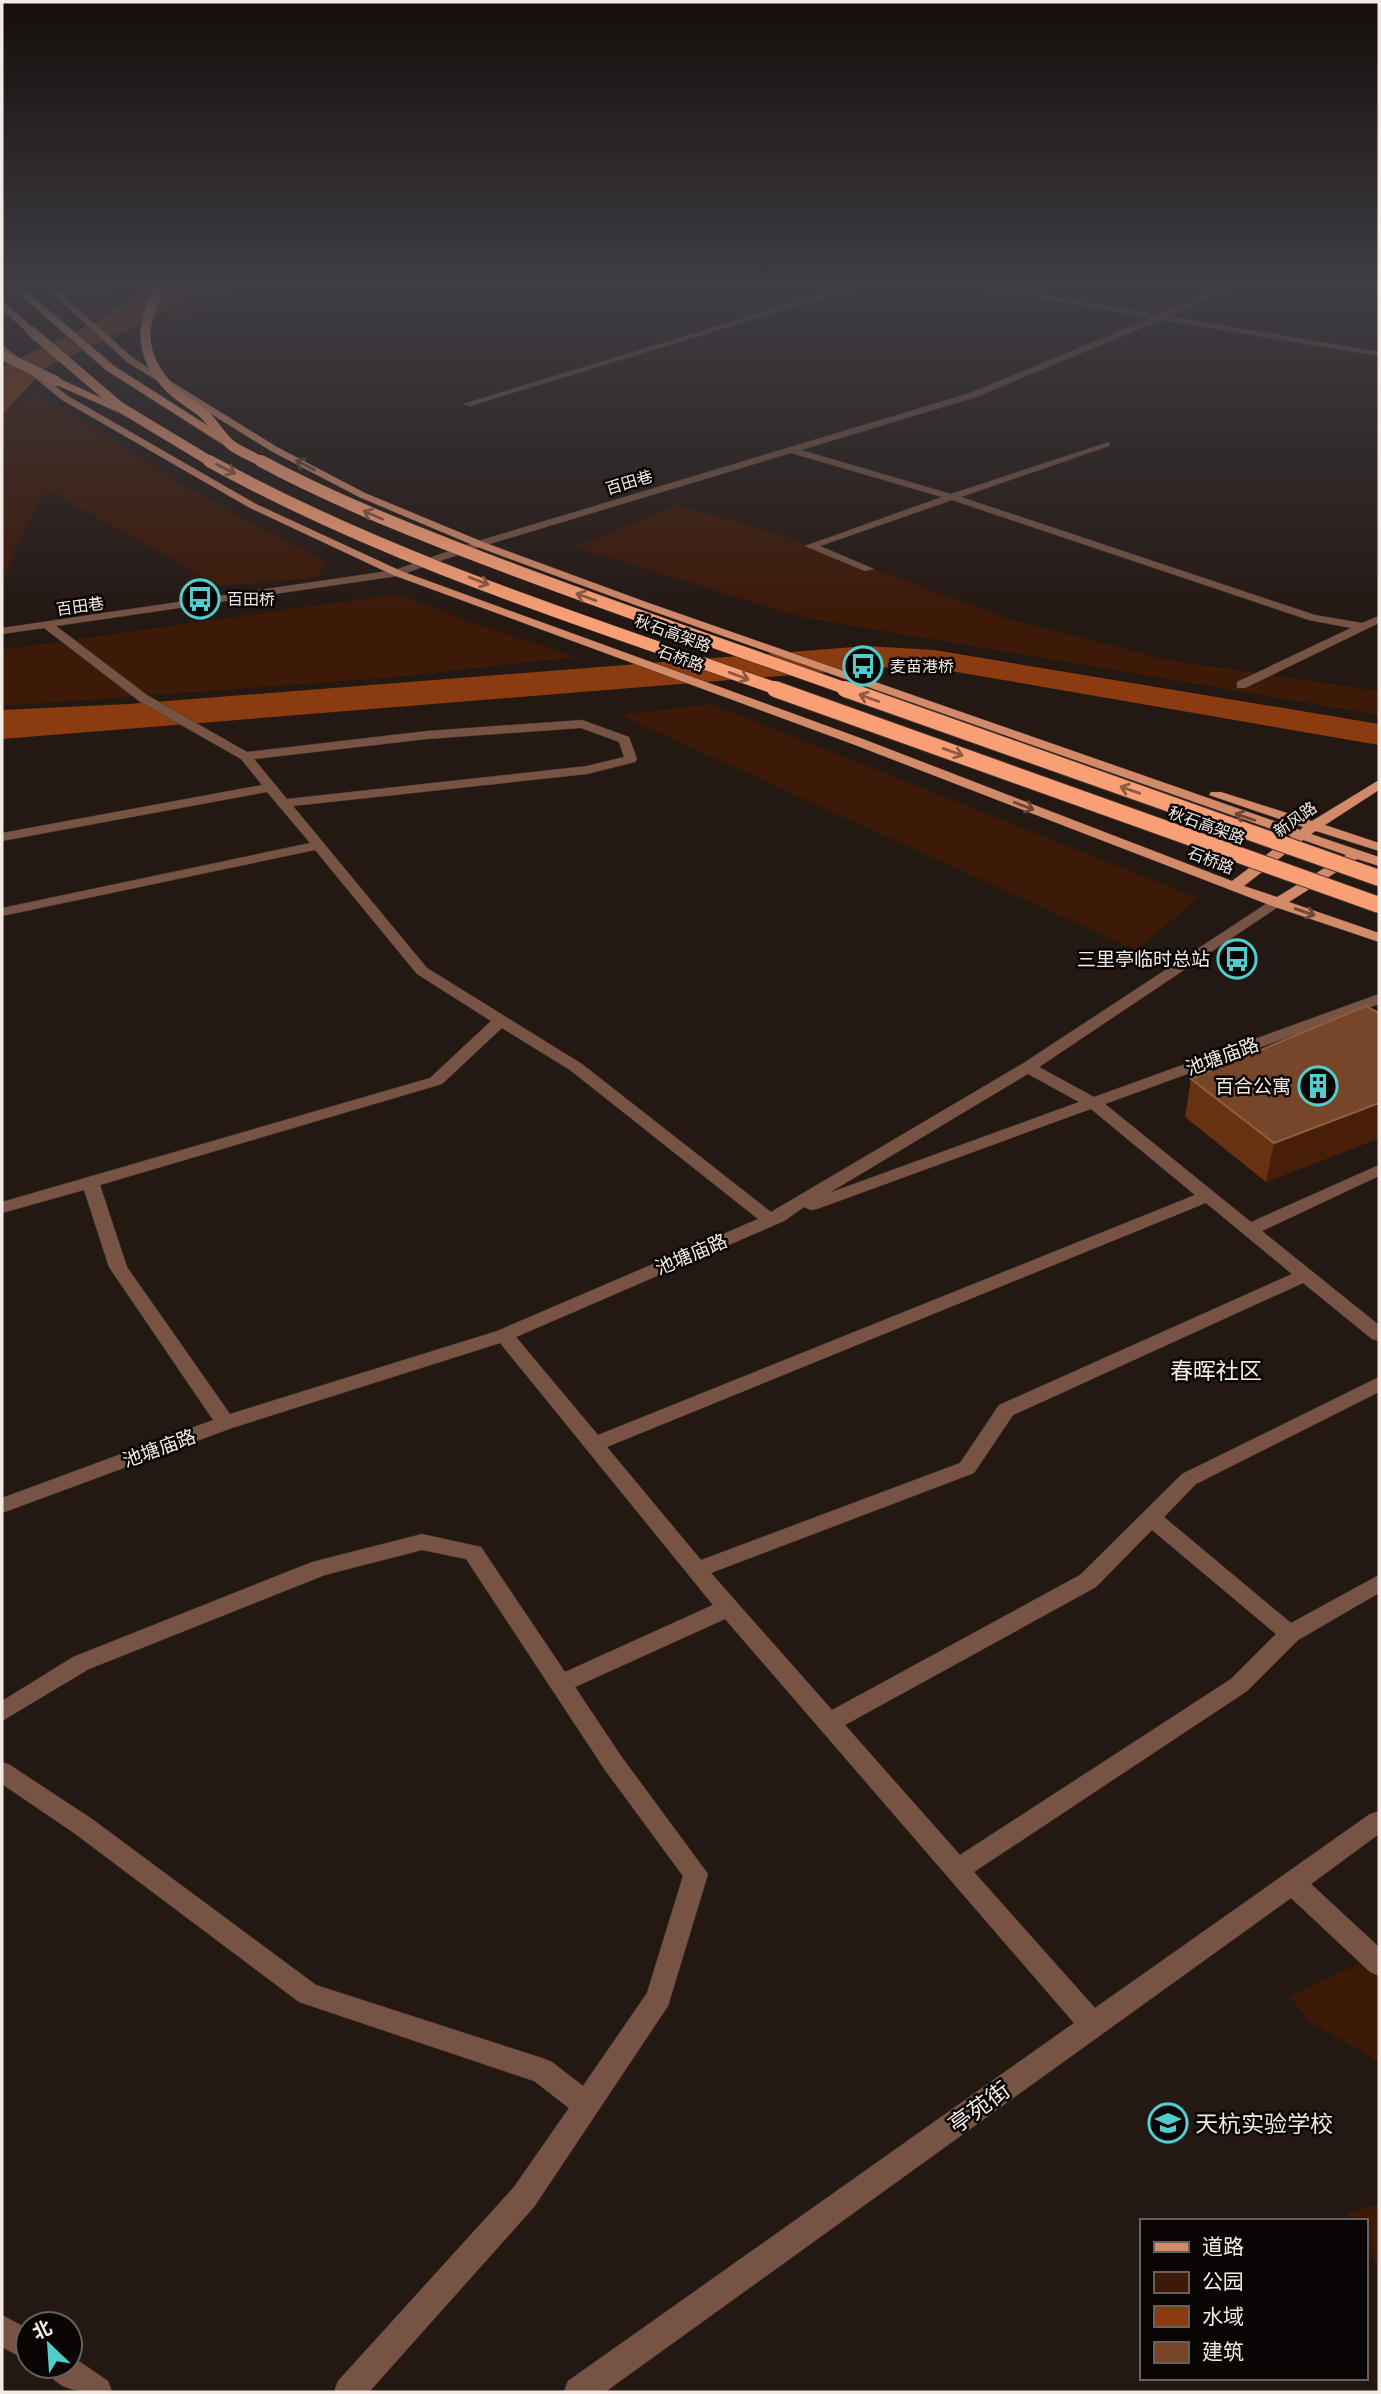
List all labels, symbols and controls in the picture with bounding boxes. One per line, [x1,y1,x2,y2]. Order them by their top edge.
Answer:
one-way arrow [295,458,316,472]
one-way arrow [215,462,236,476]
street label: 百田巷 [603,465,655,499]
one-way arrow [363,508,385,521]
one-way arrow [467,576,489,589]
bus stop icon: 百田桥 [179,578,221,620]
place label: 百田桥 [227,589,275,609]
one-way arrow [575,590,597,602]
street label: 百田巷 [55,593,105,619]
street label: 秋石高架路 [632,610,714,656]
street label: 石桥路 [655,640,707,676]
bus stop icon: 麦苗港桥 [842,645,884,687]
place label: 麦苗港桥 [890,656,954,676]
one-way arrow [727,670,749,683]
one-way arrow [859,691,881,703]
one-way arrow [941,747,963,760]
one-way arrow [1119,783,1141,796]
street label: 新风路 [1270,797,1320,841]
one-way arrow [1012,800,1034,813]
street label: 秋石高架路 [1166,802,1248,848]
one-way arrow [1234,810,1256,822]
street label: 石桥路 [1185,842,1237,878]
one-way arrow [1294,906,1316,919]
bus stop icon: 三里亭临时总站 [1216,938,1258,980]
place label: 三里亭临时总站 [1077,947,1210,971]
street label: 池塘庙路 [1182,1032,1262,1080]
building icon: 百合公寓 [1297,1065,1339,1107]
place label: 百合公寓 [1215,1074,1291,1098]
street label: 池塘庙路 [651,1228,731,1280]
district label: 春晖社区 [1170,1356,1262,1385]
street label: 池塘庙路 [119,1424,199,1472]
street label: 亭苑街 [943,2075,1015,2139]
school or university icon: 天杭实验学校 [1147,2102,1189,2144]
place label: 天杭实验学校 [1195,2109,1333,2138]
legend [1140,2219,1367,2380]
text: 道路 [1202,2233,1244,2259]
text: 公园 [1202,2268,1244,2294]
text: 水域 [1202,2303,1244,2329]
north arrow [14,2310,84,2380]
text: 北 [28,2315,56,2344]
text: 建筑 [1202,2338,1244,2364]

